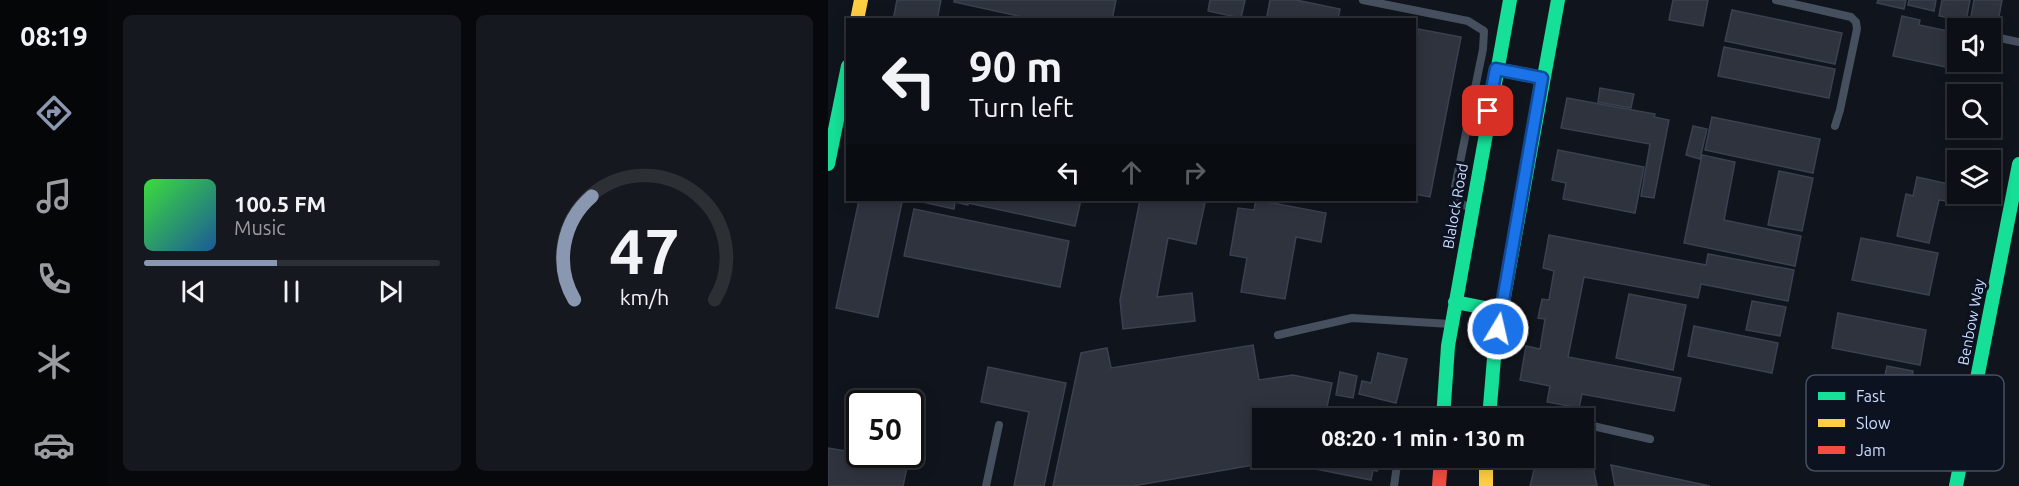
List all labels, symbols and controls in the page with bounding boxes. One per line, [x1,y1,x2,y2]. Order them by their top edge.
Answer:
map controls [1947,18,2001,204]
button: sound [1947,18,2001,72]
text: 08:19 [20,21,88,51]
icon: left [870,42,948,120]
text: 90 m [969,43,1063,90]
button: search [1947,84,2001,138]
pin [1462,85,1513,136]
icon: directions [33,92,75,134]
text: Turn left [969,92,1073,122]
icon: arrive [1471,94,1504,127]
button: layers [1947,150,2001,204]
icon: left [1052,156,1085,189]
icon: ahead [1115,156,1148,189]
icon: right [1178,156,1211,189]
street label: Blalock Road [1439,162,1471,250]
icon: music [33,175,75,217]
text: 100.5 FM [234,191,326,216]
text: Music [234,216,286,239]
text: 47 [609,216,679,286]
icon: phone [33,258,75,300]
icon: previous [177,275,210,308]
icon: pause [275,275,308,308]
icon: next [374,275,407,308]
street label: Benbow Way [1954,277,1988,367]
text: km/h [619,285,669,309]
position arrow [1466,297,1530,361]
icon: climate [33,341,75,383]
legend [1806,375,2004,471]
text: Fast [1856,387,1886,405]
speed limit sign: 50 [846,390,924,468]
text: Slow [1856,414,1891,432]
icon: car [33,424,75,466]
text: 08:20 · 1 min · 130 m [1321,425,1525,450]
text: Jam [1856,441,1886,459]

